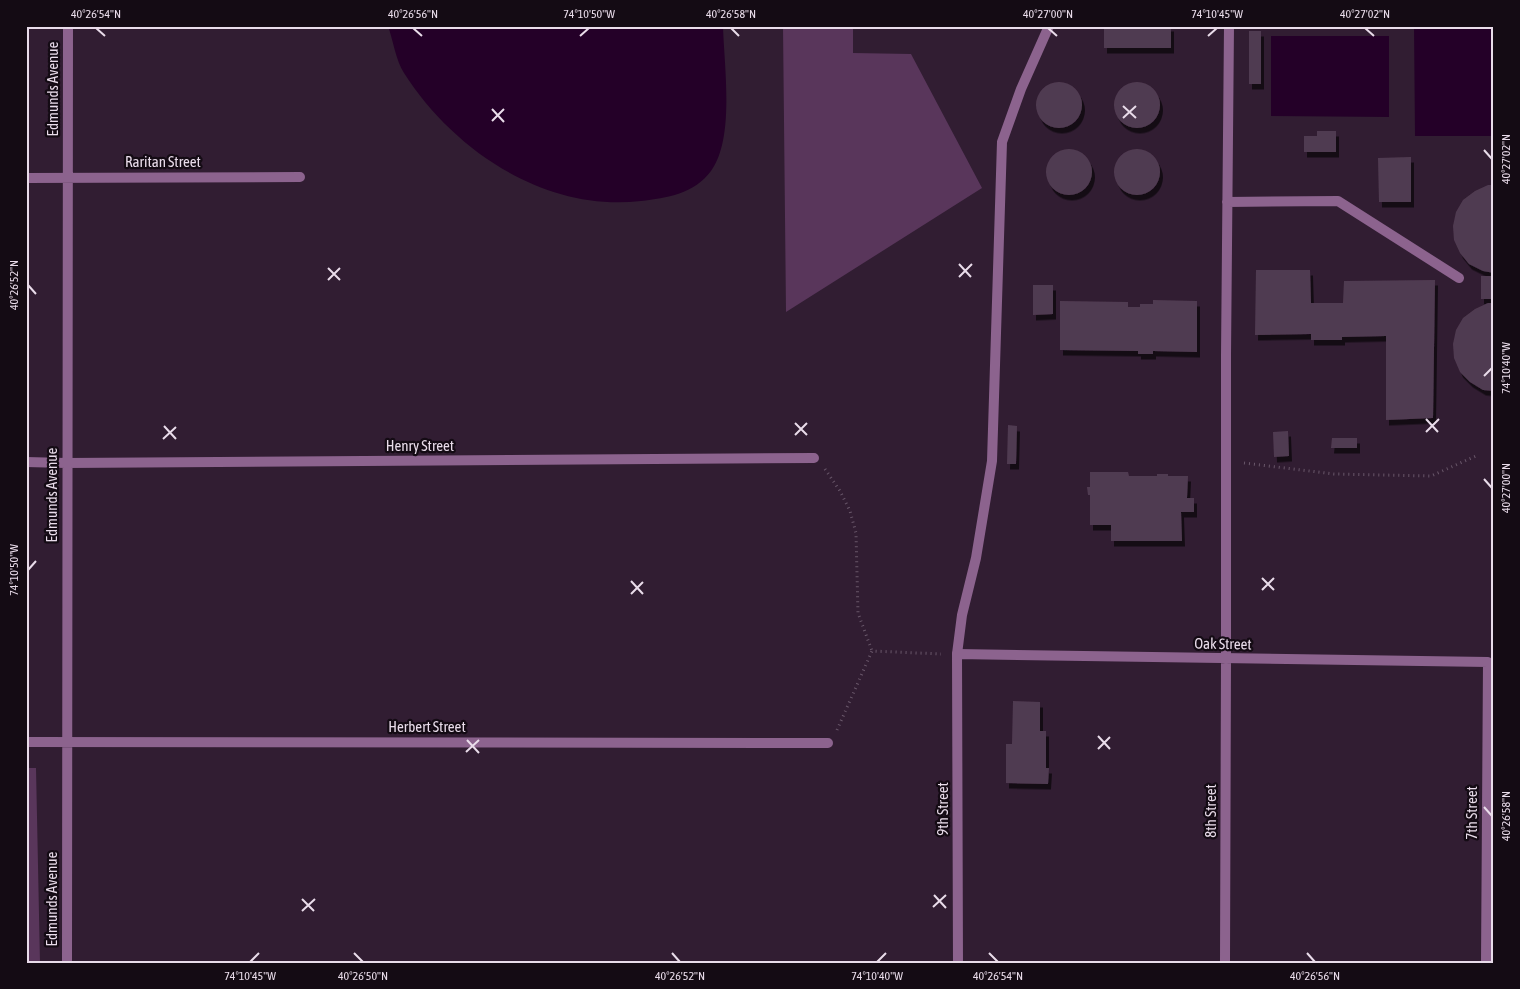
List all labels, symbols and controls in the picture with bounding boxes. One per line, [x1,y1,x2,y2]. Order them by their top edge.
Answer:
text: 40°26'54"N [71,7,121,21]
text: 40°26'56"N [388,7,438,21]
text: 74°10'50"W [563,7,615,21]
text: 40°26'58"N [706,7,756,21]
text: 40°27'00"N [1023,7,1073,21]
text: 74°10'45"W [1191,7,1243,21]
text: 40°27'02"N [1340,7,1390,21]
street label: Edmunds Avenue [44,41,61,136]
text: 40°27'02"N [1499,134,1513,184]
street label: Raritan Street [125,153,201,170]
text: 40°26'52"N [7,260,21,310]
text: 74°10'40"W [1499,342,1513,394]
street label: Henry Street [386,437,454,454]
street label: Edmunds Avenue [43,447,60,542]
text: 40°27'00"N [1499,463,1513,513]
text: 74°10'50"W [7,544,21,596]
street label: Oak Street [1194,635,1252,652]
street label: Herbert Street [388,718,466,735]
street label: 9th Street [934,782,951,836]
street label: 8th Street [1202,784,1219,838]
street label: 7th Street [1463,786,1480,840]
text: 40°26'58"N [1499,791,1513,841]
street label: Edmunds Avenue [43,851,60,946]
text: 74°10'45"W [224,969,276,983]
text: 40°26'50"N [338,969,388,983]
text: 40°26'52"N [655,969,705,983]
text: 74°10'40"W [851,969,903,983]
text: 40°26'54"N [973,969,1023,983]
text: 40°26'56"N [1290,969,1340,983]

